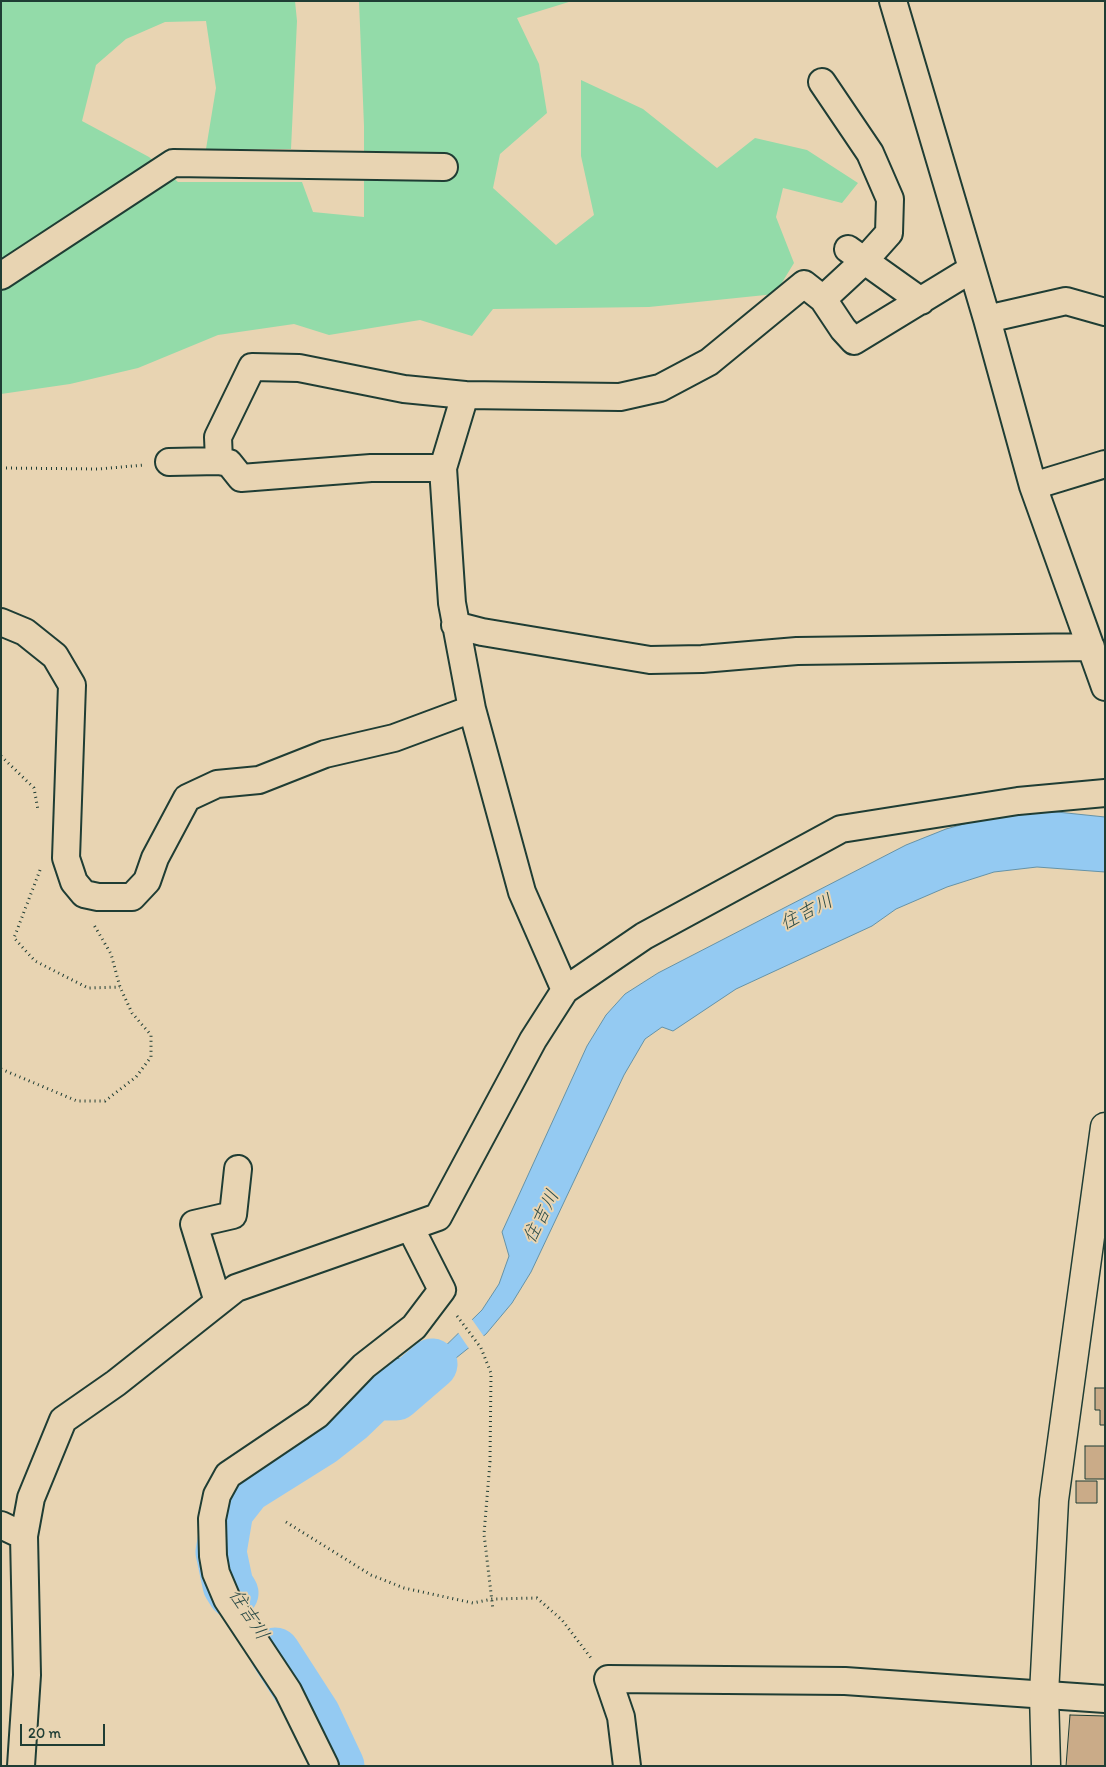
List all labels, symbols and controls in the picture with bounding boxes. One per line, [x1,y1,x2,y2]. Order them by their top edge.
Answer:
water label: 住吉川 [776,890,838,936]
water label: 住吉川 [519,1186,565,1248]
water label: 住吉川 [223,1585,273,1645]
scale bar [22,1714,108,1746]
text: 20 m [28,1724,61,1742]

